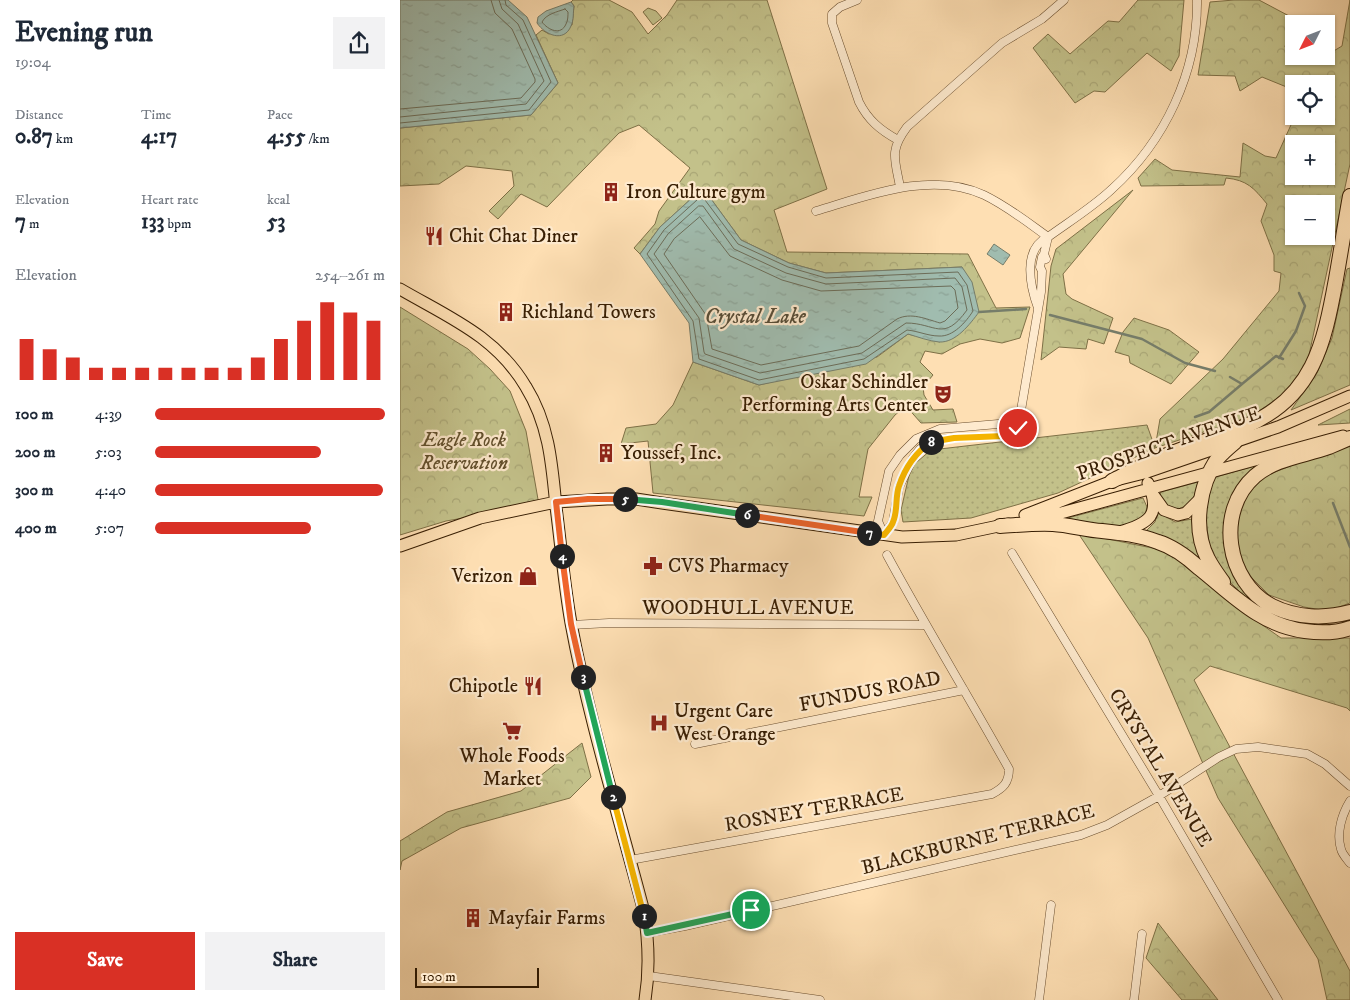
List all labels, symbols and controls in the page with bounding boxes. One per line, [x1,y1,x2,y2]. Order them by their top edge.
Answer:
text: Evening run [15,15,153,50]
north arrow [1285,15,1335,65]
map controls [1285,15,1335,245]
button: share [333,17,385,69]
text: 19:04 [15,52,51,72]
button: locate [1285,75,1335,125]
text: Distance [15,106,63,124]
text: Time [141,106,171,124]
text: Pace [267,106,293,124]
text: 0.87 [15,124,53,150]
text: 4:17 [141,124,177,150]
text: 4:55 [267,124,305,150]
text: km [53,130,73,148]
text: /km [305,130,330,148]
button: + [1285,135,1335,185]
place label: Iron Culture gym [626,180,766,205]
building icon: Iron Culture gym [600,181,622,203]
text: Elevation [15,191,69,209]
text: Heart rate [141,191,198,209]
text: kcal [267,191,290,209]
button: − [1285,195,1335,245]
text: 7 [15,209,26,235]
text: 133 [141,209,164,235]
text: 53 [267,209,285,235]
text: m [26,215,40,233]
text: bpm [164,215,192,233]
place label: Chit Chat Diner [449,224,578,249]
restaurant icon: Chit Chat Diner [423,225,445,247]
text: Elevation [15,265,77,285]
text: 254–261 m [315,265,385,285]
place label: Richland Towers [521,300,656,325]
building icon: Richland Towers [495,301,517,323]
water label: Crystal Lake [704,304,806,330]
place label: Oskar Schindler Performing Arts Center [741,370,929,418]
theatre icon: Oskar Schindler Performing Arts Center [932,383,954,405]
street label: PROSPECT AVENUE [1074,401,1264,487]
text: 100 m [15,404,54,424]
text: 4:39 [95,404,122,424]
pin [997,407,1039,449]
icon: check [1004,414,1032,442]
park label: Eagle Rock Reservation [419,428,508,476]
pin: 8 [918,430,944,454]
text: 8 [928,433,935,451]
place label: Youssef, Inc. [621,441,721,466]
text: 200 m [15,442,56,462]
text: 5:03 [95,442,122,462]
building icon: Youssef, Inc. [595,442,617,464]
text: 300 m [15,480,54,500]
text: 4:40 [95,480,126,500]
pin: 5 [612,486,638,512]
text: 5 [622,490,629,508]
pin: 6 [734,502,760,528]
text: 6 [744,506,751,524]
text: 400 m [15,518,57,538]
text: 5:07 [95,518,124,538]
pin: 7 [856,520,882,546]
text: 7 [866,524,873,542]
pin: 4 [550,544,574,568]
text: 4 [558,547,567,565]
place label: CVS Pharmacy [668,554,789,579]
pharmacy icon: CVS Pharmacy [642,555,664,577]
place label: Verizon [451,564,514,589]
shop icon: Verizon [517,565,539,587]
street label: WOODHULL AVENUE [641,596,854,621]
pin: 3 [570,664,596,690]
street label: FUNDUS ROAD [797,666,943,718]
text: 3 [581,668,586,686]
place label: Chipotle [449,674,518,699]
restaurant icon: Chipotle [522,675,544,697]
street label: CRYSTAL AVENUE [1103,684,1217,852]
place label: Urgent Care West Orange [673,699,776,747]
hospital icon: Urgent Care West Orange [648,712,670,734]
supermarket icon: Whole Foods Market [501,720,523,742]
place label: Whole Foods Market [458,744,565,792]
street label: ROSNEY TERRACE [723,782,905,838]
pin: 2 [600,784,626,810]
text: 2 [610,788,617,806]
street label: BLACKBURNE TERRACE [859,799,1097,881]
pin [730,889,772,931]
icon: arrive [737,896,765,924]
pin: 1 [632,904,656,928]
place label: Mayfair Farms [488,906,606,931]
building icon: Mayfair Farms [462,907,484,929]
text: 1 [642,907,647,925]
button: Save [15,932,195,990]
button: Share [205,932,385,990]
scale bar [415,965,539,988]
text: 100 m [422,968,456,986]

